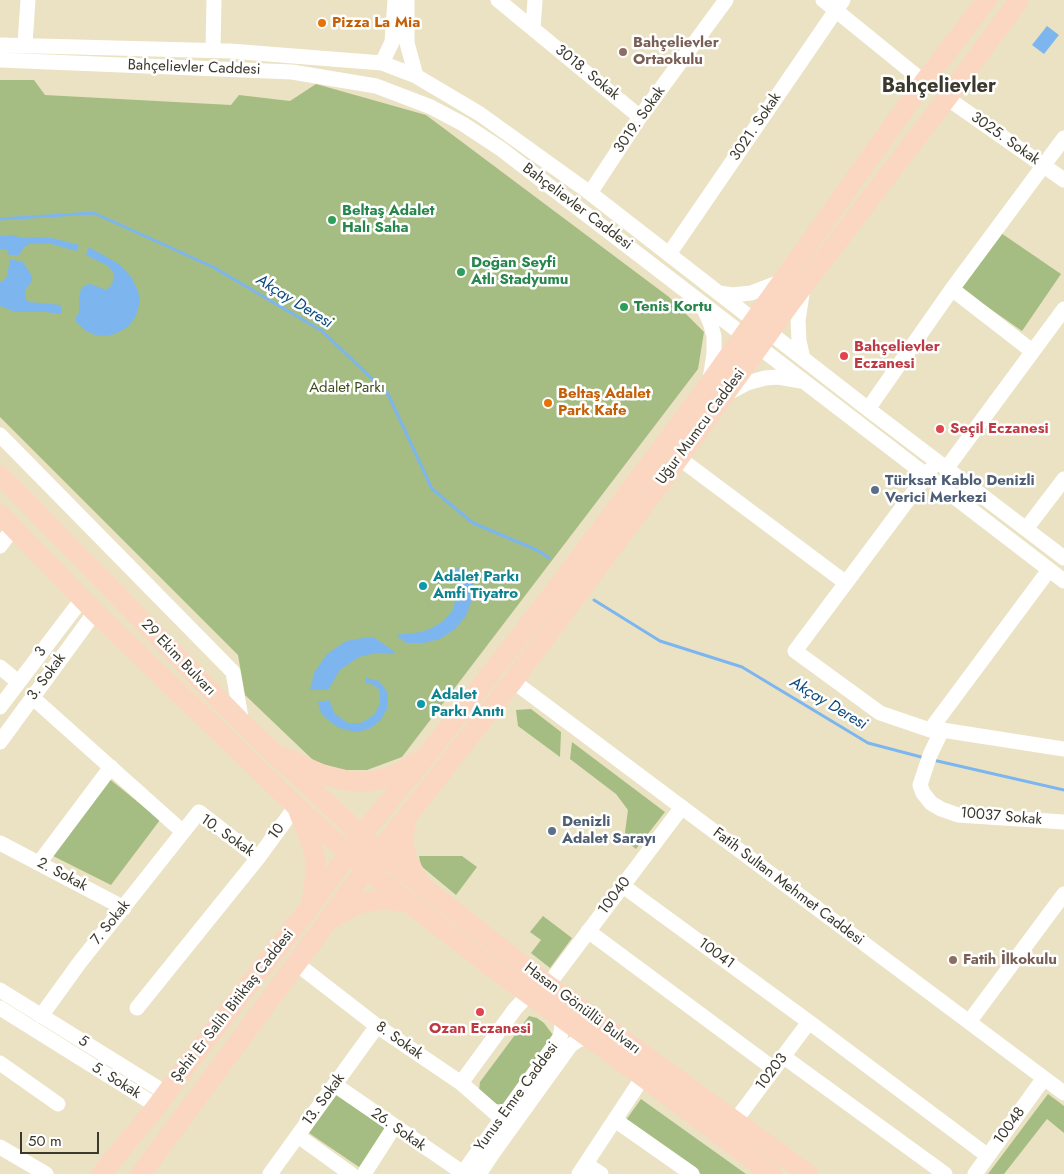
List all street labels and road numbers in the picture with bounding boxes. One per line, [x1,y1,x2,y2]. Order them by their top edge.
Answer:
street label: 3018. Sokak [551,42,623,104]
street label: Bahçelievler Caddesi [127,57,261,79]
street label: 3019. Sokak [610,83,670,157]
street label: 3021. Sokak [727,90,785,164]
street label: 3025. Sokak [967,109,1043,169]
street label: Bahçelievler Caddesi [519,160,635,254]
street label: Uğur Mumcu Caddesi [653,365,749,489]
street label: 29 Ekim Bulvarı [137,616,219,700]
street label: 3 [31,643,51,661]
street label: 3. Sokak [24,650,70,704]
street label: 10037 Sokak [959,804,1043,830]
street label: 10. Sokak [197,811,257,861]
street label: 10 [265,820,289,844]
street label: Fatih Sultan Mehmet Caddesi [709,824,867,950]
street label: 2. Sokak [34,854,90,896]
street label: 10040 [595,874,635,918]
street label: 7. Sokak [88,897,134,949]
street label: Şehit Er Salih Bitiktaş Caddesi [168,926,298,1086]
street label: 10041 [694,935,738,973]
street label: Hasan Gönüllü Bulvarı [520,959,644,1059]
street label: 8. Sokak [372,1018,426,1064]
street label: 5 [75,1032,91,1052]
street label: Yunus Emre Caddesi [471,1039,563,1155]
street label: 10203 [752,1050,792,1094]
street label: 5. Sokak [88,1059,144,1103]
street label: 13. Sokak [299,1070,349,1130]
street label: 10048 [990,1104,1030,1148]
street label: 26. Sokak [367,1105,429,1155]

